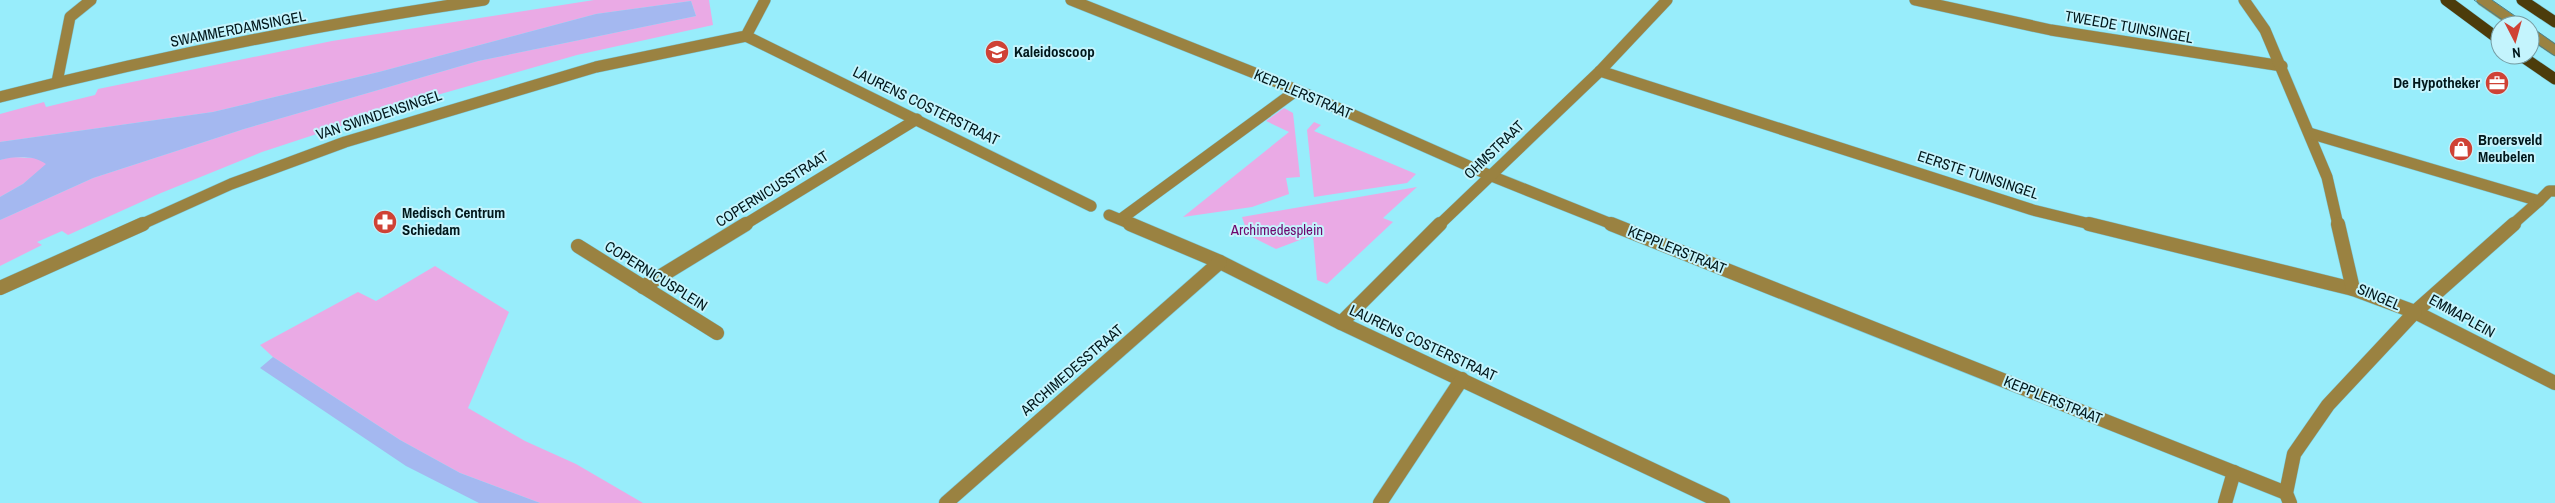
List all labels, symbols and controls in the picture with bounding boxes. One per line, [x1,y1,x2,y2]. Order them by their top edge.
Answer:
street label: SWAMMERDAMSINGEL [168,5,308,52]
street label: TWEEDE TUINSINGEL [2063,5,2195,48]
north arrow [2490,15,2540,65]
school or university icon: Kaleidoscoop [984,39,1010,65]
place label: Kaleidoscoop [1014,41,1095,62]
text: N [2511,44,2521,62]
street label: LAURENS COSTERSTRAAT [850,61,1003,150]
street label: KEPPLERSTRAAT [1251,63,1356,124]
office icon: De Hypotheker [2484,70,2510,96]
place label: De Hypotheker [2393,72,2480,93]
street label: VAN SWINDENSINGEL [313,84,445,145]
street label: OHMSTRAAT [1459,115,1529,184]
place label: Broersveld Meubelen [2478,129,2542,167]
shop icon: Broersveld Meubelen [2448,136,2474,162]
street label: COPERNICUSSTRAAT [711,145,833,232]
street label: EERSTE TUINSINGEL [1915,145,2042,204]
place label: Medisch Centrum Schiedam [402,202,505,240]
pharmacy icon: Medisch Centrum Schiedam [372,209,398,235]
park label: Archimedesplein [1230,219,1323,240]
street label: KEPPLERSTRAAT [1625,220,1730,279]
street label: COPERNICUSPLEIN [601,236,712,316]
street label: SINGEL [2354,278,2404,315]
street label: EMMAPLEIN [2425,289,2499,342]
street label: LAURENS COSTERSTRAAT [1346,299,1501,386]
street label: ARCHIMEDESSTRAAT [1015,319,1128,421]
street label: KEPPLERSTRAAT [2001,370,2106,429]

